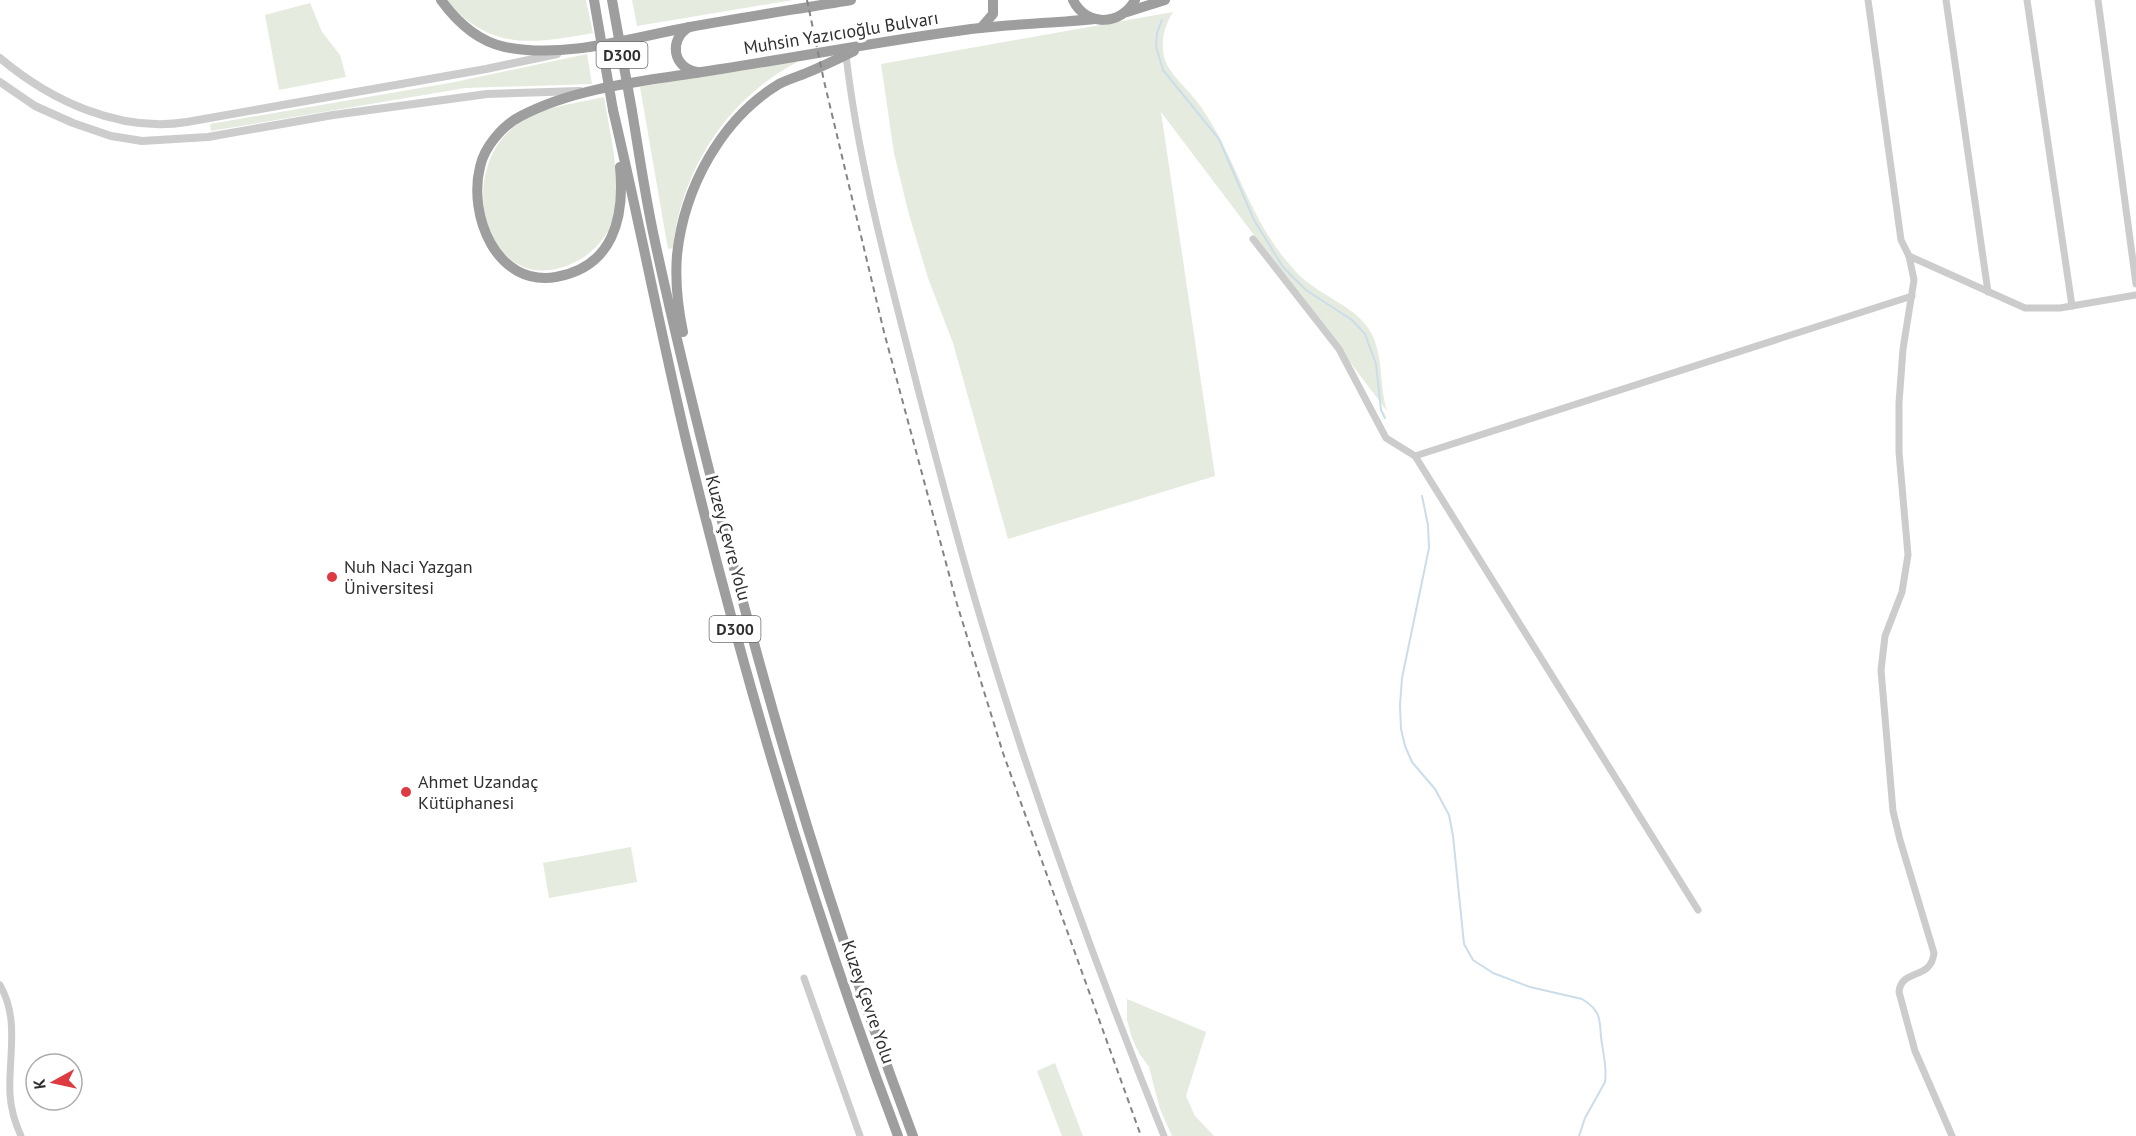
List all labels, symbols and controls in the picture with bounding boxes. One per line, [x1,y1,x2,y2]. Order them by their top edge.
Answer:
street label: Muhsin Yazıcıoğlu Bulvarı [742,6,940,59]
road number: D300 [596,42,648,68]
street label: Kuzey Çevre Yolu [701,473,756,603]
place label: Nuh Naci Yazgan Üniversitesi [344,555,473,599]
marker: Nuh Naci Yazgan Üniversitesi [325,570,339,584]
road number: D300 [710,616,760,642]
place label: Ahmet Uzandaç Kütüphanesi [418,770,538,814]
marker: Ahmet Uzandaç Kütüphanesi [399,785,413,799]
street label: Kuzey Çevre Yolu [837,937,900,1067]
north arrow [24,1052,84,1112]
text: K [29,1078,50,1090]

